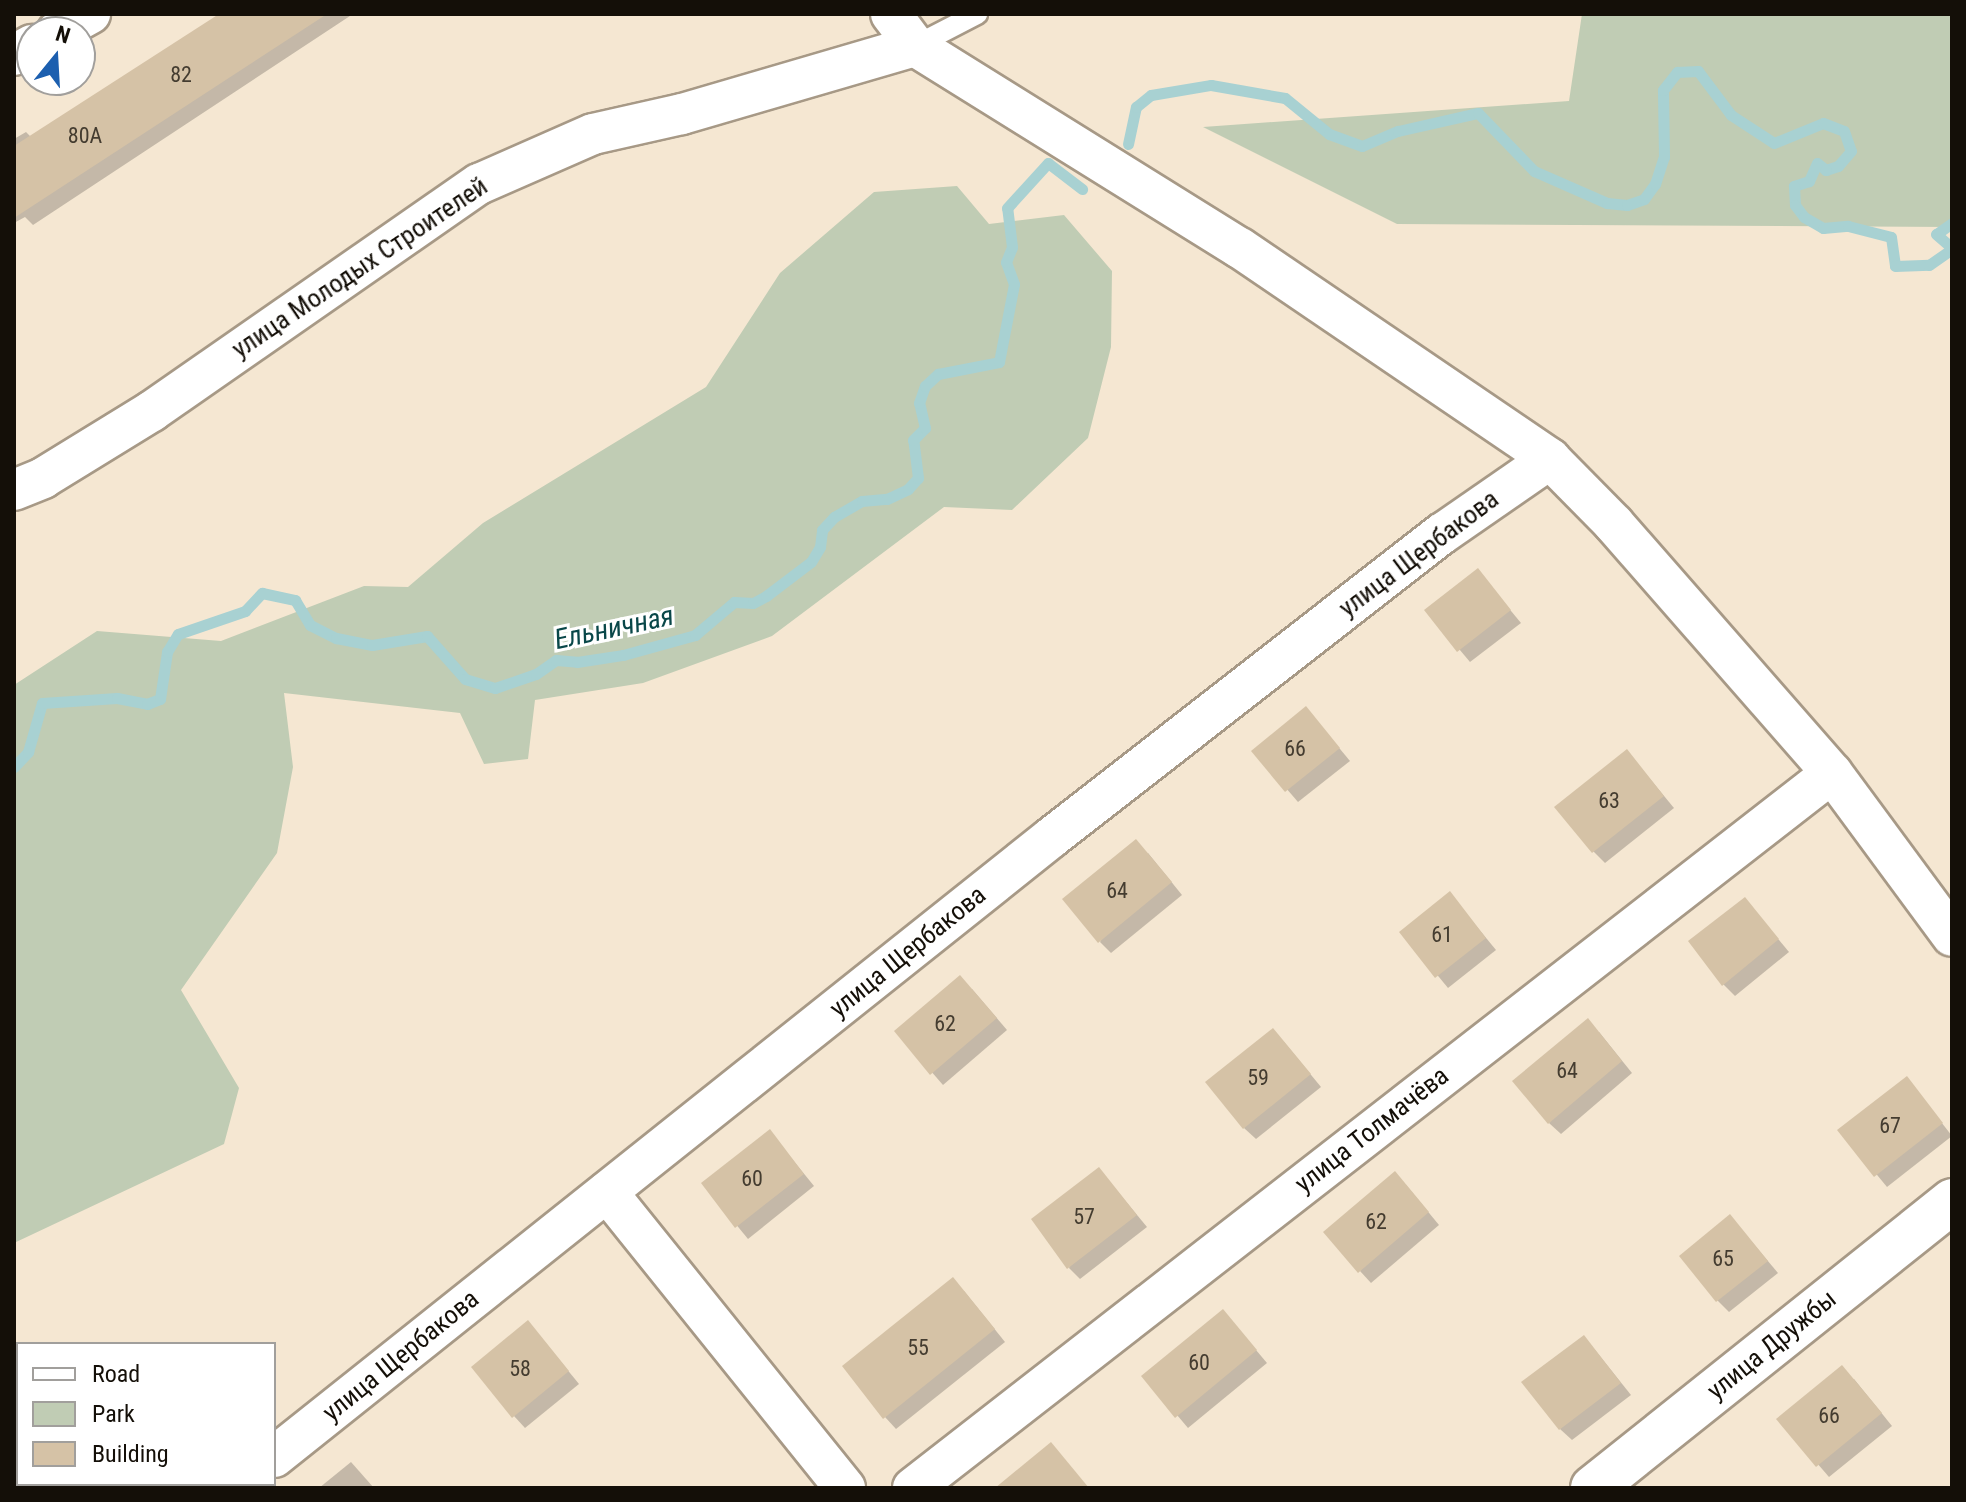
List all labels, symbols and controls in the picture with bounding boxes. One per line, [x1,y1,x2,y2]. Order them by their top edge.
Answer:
north arrow [16,16,96,96]
text: N [53,21,73,49]
house number: 82 [170,62,192,88]
house number: 80А [68,123,102,149]
street label: улица Молодых Строителей [226,171,494,365]
street label: улица Щербакова [1333,484,1505,624]
water label: Ельничная [551,599,677,657]
house number: 66 [1284,736,1306,762]
house number: 63 [1598,788,1620,814]
house number: 64 [1106,878,1128,904]
street label: улица Щербакова [824,880,992,1024]
house number: 61 [1431,922,1453,948]
house number: 62 [934,1011,956,1037]
house number: 64 [1556,1058,1578,1084]
street label: улица Толмачёва [1289,1060,1455,1200]
house number: 59 [1247,1065,1269,1091]
house number: 67 [1879,1113,1901,1139]
house number: 60 [741,1166,763,1192]
house number: 57 [1073,1204,1095,1230]
house number: 62 [1365,1209,1387,1235]
house number: 65 [1712,1246,1734,1272]
street label: улица Дружбы [1701,1283,1843,1407]
street label: улица Щербакова [317,1284,485,1428]
house number: 55 [907,1335,929,1361]
legend [16,1342,276,1486]
house number: 60 [1188,1350,1210,1376]
house number: 58 [509,1356,531,1382]
text: Road [92,1360,140,1388]
text: Park [92,1400,135,1428]
house number: 66 [1818,1403,1840,1429]
text: Building [92,1440,169,1468]

